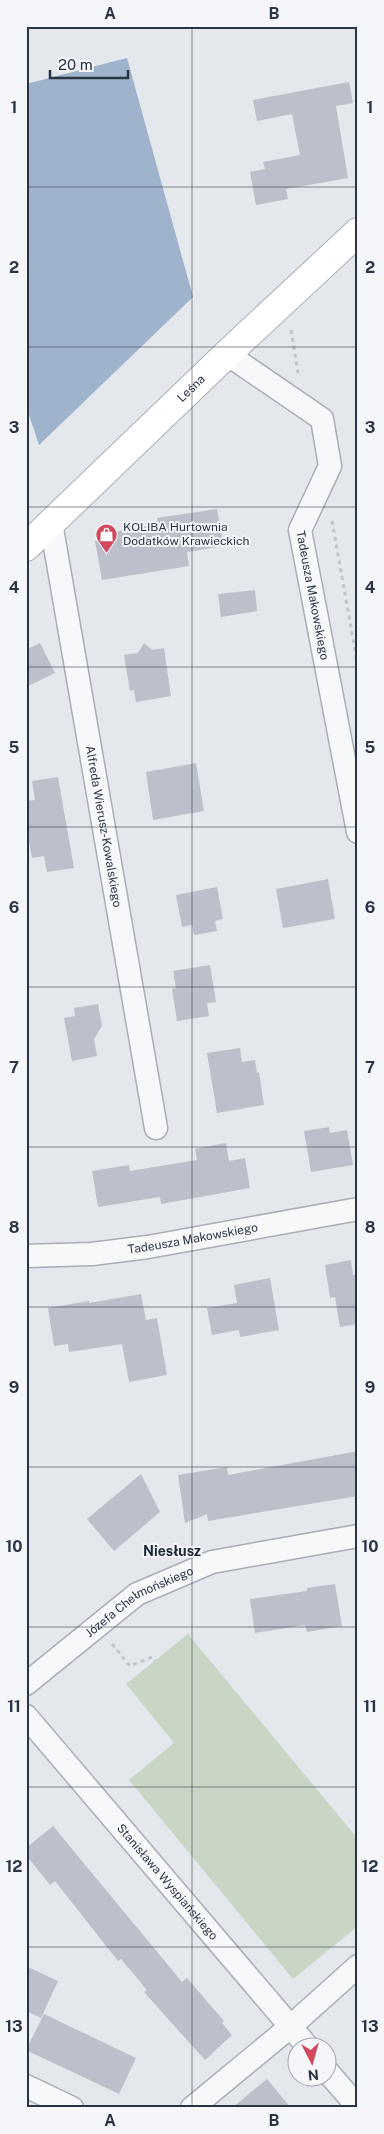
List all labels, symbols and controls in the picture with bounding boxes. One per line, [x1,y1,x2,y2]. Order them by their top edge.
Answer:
text: A [104,4,116,23]
text: B [269,4,280,23]
scale bar [50,48,128,80]
text: 20 m [58,56,93,73]
text: 1 [11,98,17,117]
text: 1 [367,98,373,117]
text: 2 [9,258,19,277]
text: 2 [365,258,375,277]
street label: Leśna [174,372,208,405]
text: 3 [9,418,19,437]
text: 3 [365,418,375,437]
place label: KOLIBA Hurtownia Dodatków Krawieckich [123,520,250,548]
shop icon: KOLIBA Hurtownia Dodatków Krawieckich [95,522,119,553]
street label: Tadeusza Makowskiego [293,529,332,662]
text: 4 [9,578,20,597]
text: 4 [365,578,376,597]
text: 5 [9,738,20,757]
text: 5 [365,738,376,757]
street label: Alfreda Wierusz-Kowalskiego [83,744,125,909]
text: 6 [9,898,19,917]
text: 6 [365,898,375,917]
text: 7 [9,1058,19,1077]
text: 7 [365,1058,375,1077]
text: 8 [9,1218,20,1237]
text: 8 [365,1218,376,1237]
street label: Tadeusza Makowskiego [127,1220,259,1256]
text: 9 [9,1378,19,1397]
text: 9 [365,1378,375,1397]
text: 10 [5,1537,23,1556]
text: 10 [361,1537,379,1556]
district label: Niesłusz [143,1543,201,1559]
street label: Józefa Chełmońskiego [83,1564,196,1640]
text: 11 [7,1697,21,1716]
text: 11 [363,1697,377,1716]
street label: Stanisława Wyspiańskiego [114,1821,221,1943]
text: 12 [5,1857,23,1876]
text: 12 [361,1857,379,1876]
text: 13 [5,2017,23,2036]
text: 13 [361,2017,379,2036]
north arrow [286,2036,336,2086]
text: N [307,2066,320,2083]
text: A [104,2111,116,2130]
text: B [269,2111,280,2130]

